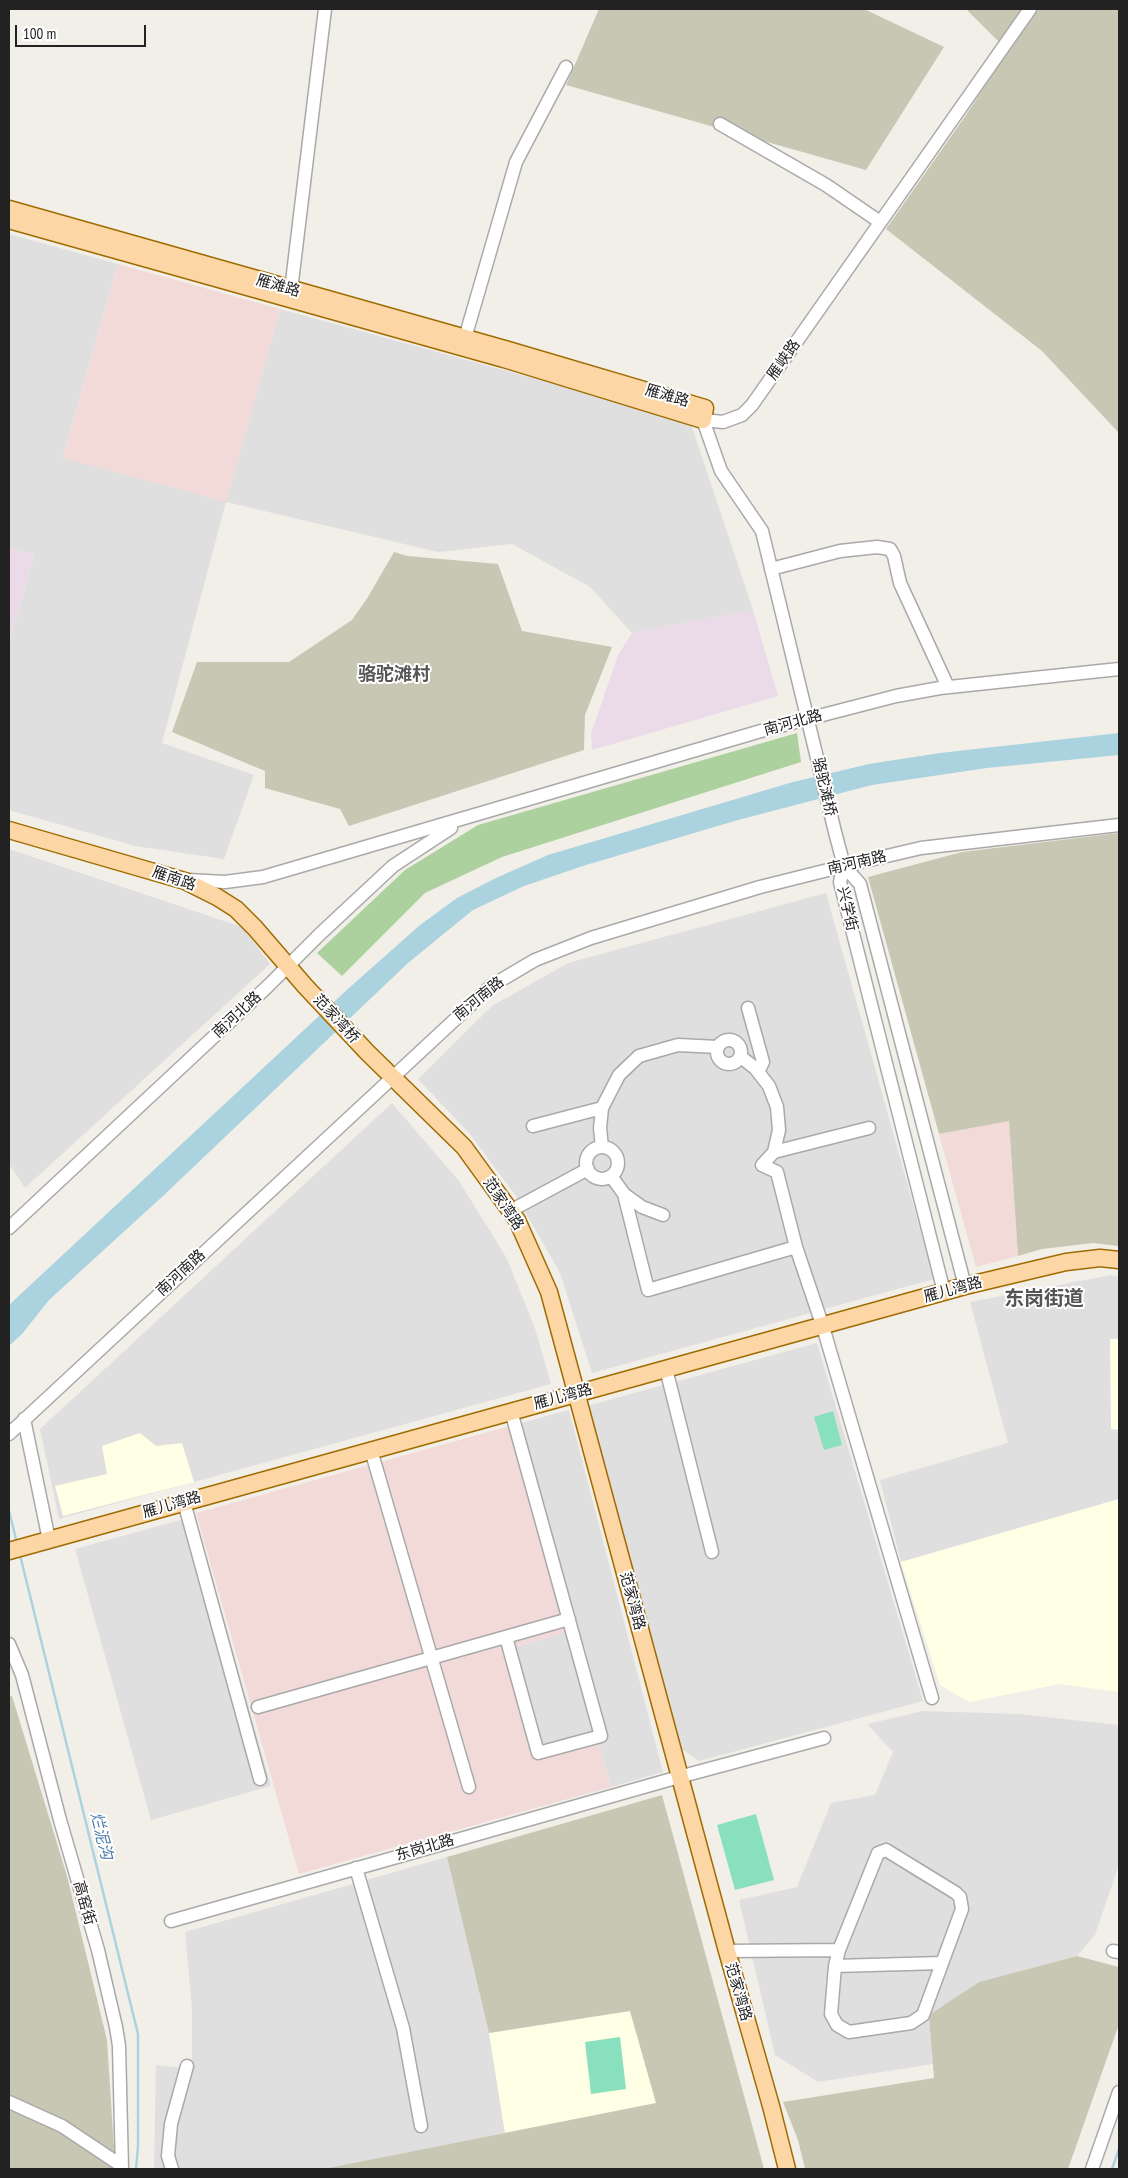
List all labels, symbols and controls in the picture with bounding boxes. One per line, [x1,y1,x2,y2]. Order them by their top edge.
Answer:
scale bar [18,15,149,47]
text: 100 m [23,24,56,43]
street label: 雁滩路 [254,271,302,301]
street label: 雁峡路 [764,336,804,384]
street label: 雁滩路 [643,381,691,411]
district label: 骆驼滩村 [358,664,430,686]
street label: 南河北路 [762,707,824,739]
street label: 骆驼滩桥 [808,756,840,818]
street label: 南河南路 [826,847,888,879]
street label: 雁南路 [150,863,198,895]
street label: 兴学街 [833,885,861,933]
street label: 南河南路 [450,973,508,1025]
street label: 南河北路 [209,988,265,1042]
street label: 范家湾桥 [309,991,363,1047]
street label: 范家湾路 [479,1174,527,1234]
street label: 南河南路 [153,1246,209,1300]
street label: 雁儿湾路 [922,1274,984,1306]
district label: 东岗街道 [1004,1287,1084,1311]
street label: 雁儿湾路 [532,1381,594,1413]
street label: 雁儿湾路 [141,1488,203,1522]
street label: 范家湾路 [616,1570,648,1632]
water label: 烂泥沟 [86,1810,116,1862]
street label: 东岗北路 [394,1831,456,1865]
street label: 高窑街 [69,1879,99,1927]
street label: 范家湾路 [721,1961,755,2023]

